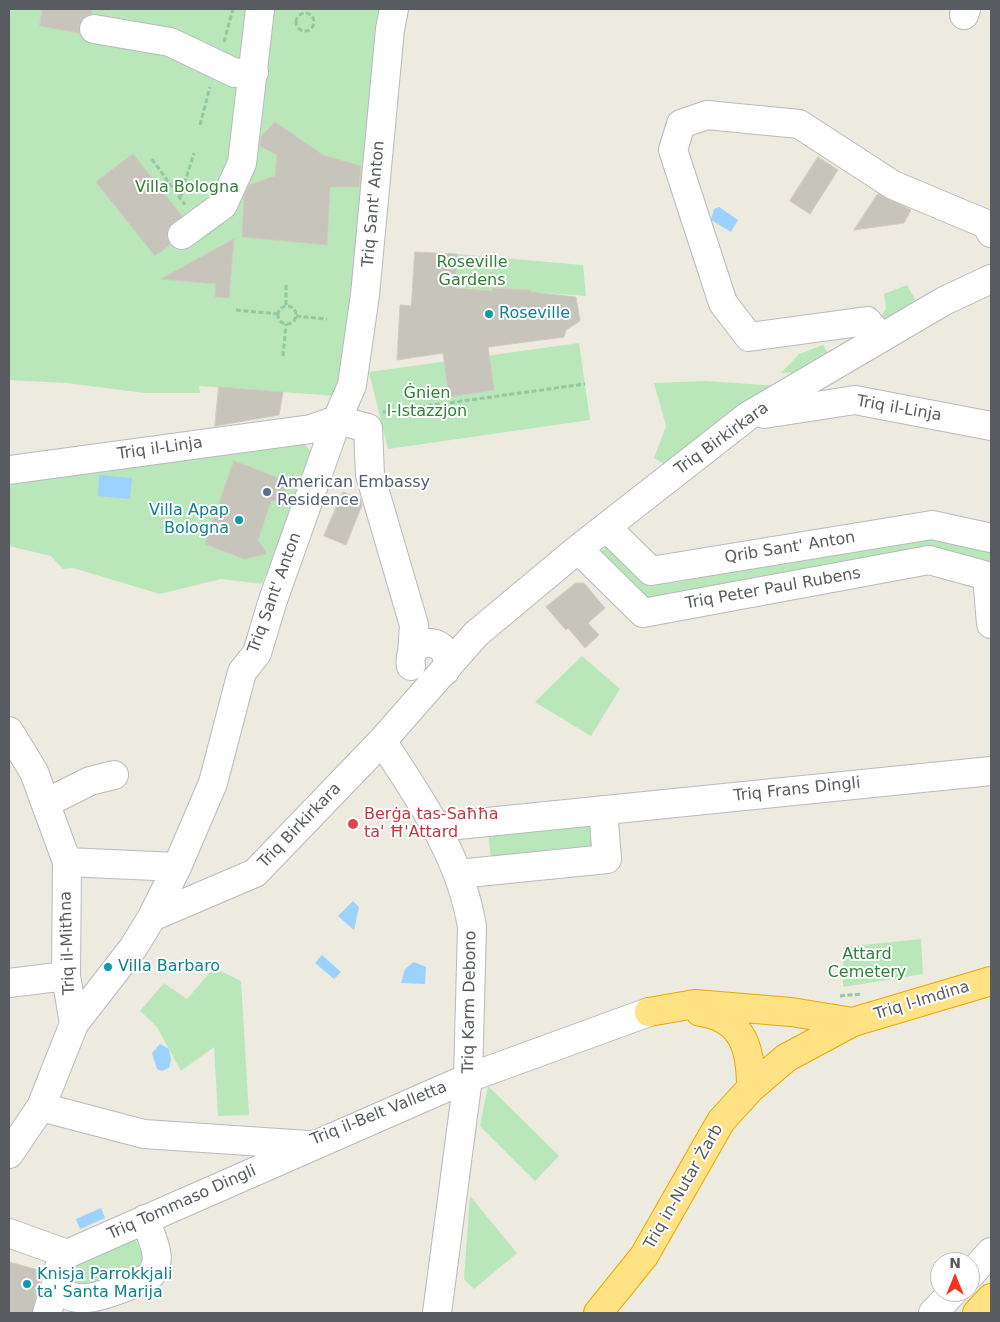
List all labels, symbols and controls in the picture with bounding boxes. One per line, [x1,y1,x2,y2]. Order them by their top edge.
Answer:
street label: Triq Sant' Anton [359,140,389,268]
park label: Villa Bologna [135,178,239,198]
park label: Roseville Gardens [436,253,508,291]
place label: Roseville [499,304,570,324]
marker: Roseville [483,308,495,320]
park label: Ġnien l-Istazzjon [387,384,467,422]
street label: Triq il-Linja [855,392,943,426]
street label: Triq Birkirkara [671,399,773,479]
street label: Triq il-Linja [116,434,204,464]
place label: American Embassy Residence [277,473,430,511]
marker: American Embassy Residence [261,486,273,498]
place label: Villa Apap Bologna [149,501,229,539]
marker: Villa Apap Bologna [233,514,245,526]
street label: Qrib Sant' Anton [723,528,857,568]
street label: Triq Sant' Anton [244,530,306,656]
street label: Triq Peter Paul Rubens [684,564,862,614]
street label: Triq Frans Dingli [733,774,861,806]
street label: Triq Birkirkara [254,779,346,873]
place label: Berġa tas-Saħħa ta' Ħ'Attard [364,805,499,843]
marker: Berġa tas-Saħħa ta' Ħ'Attard [346,817,360,831]
street label: Triq il-Mitħna [57,891,79,995]
street label: Triq Karm Debono [459,930,481,1074]
park label: Attard Cemetery [828,945,906,983]
place label: Villa Barbaro [118,957,220,977]
marker: Villa Barbaro [102,961,114,973]
street label: Triq l-Imdina [872,977,972,1025]
street label: Triq il-Belt Valletta [308,1078,450,1150]
street label: Triq in-Nutar Żarb [640,1121,728,1253]
street label: Triq Tommaso Dingli [105,1162,259,1244]
north arrow [930,1252,980,1302]
text: N [949,1255,961,1271]
place label: Knisja Parrokkjali ta' Santa Marija [37,1265,172,1303]
marker: Knisja Parrokkjali ta' Santa Marija [21,1278,33,1290]

